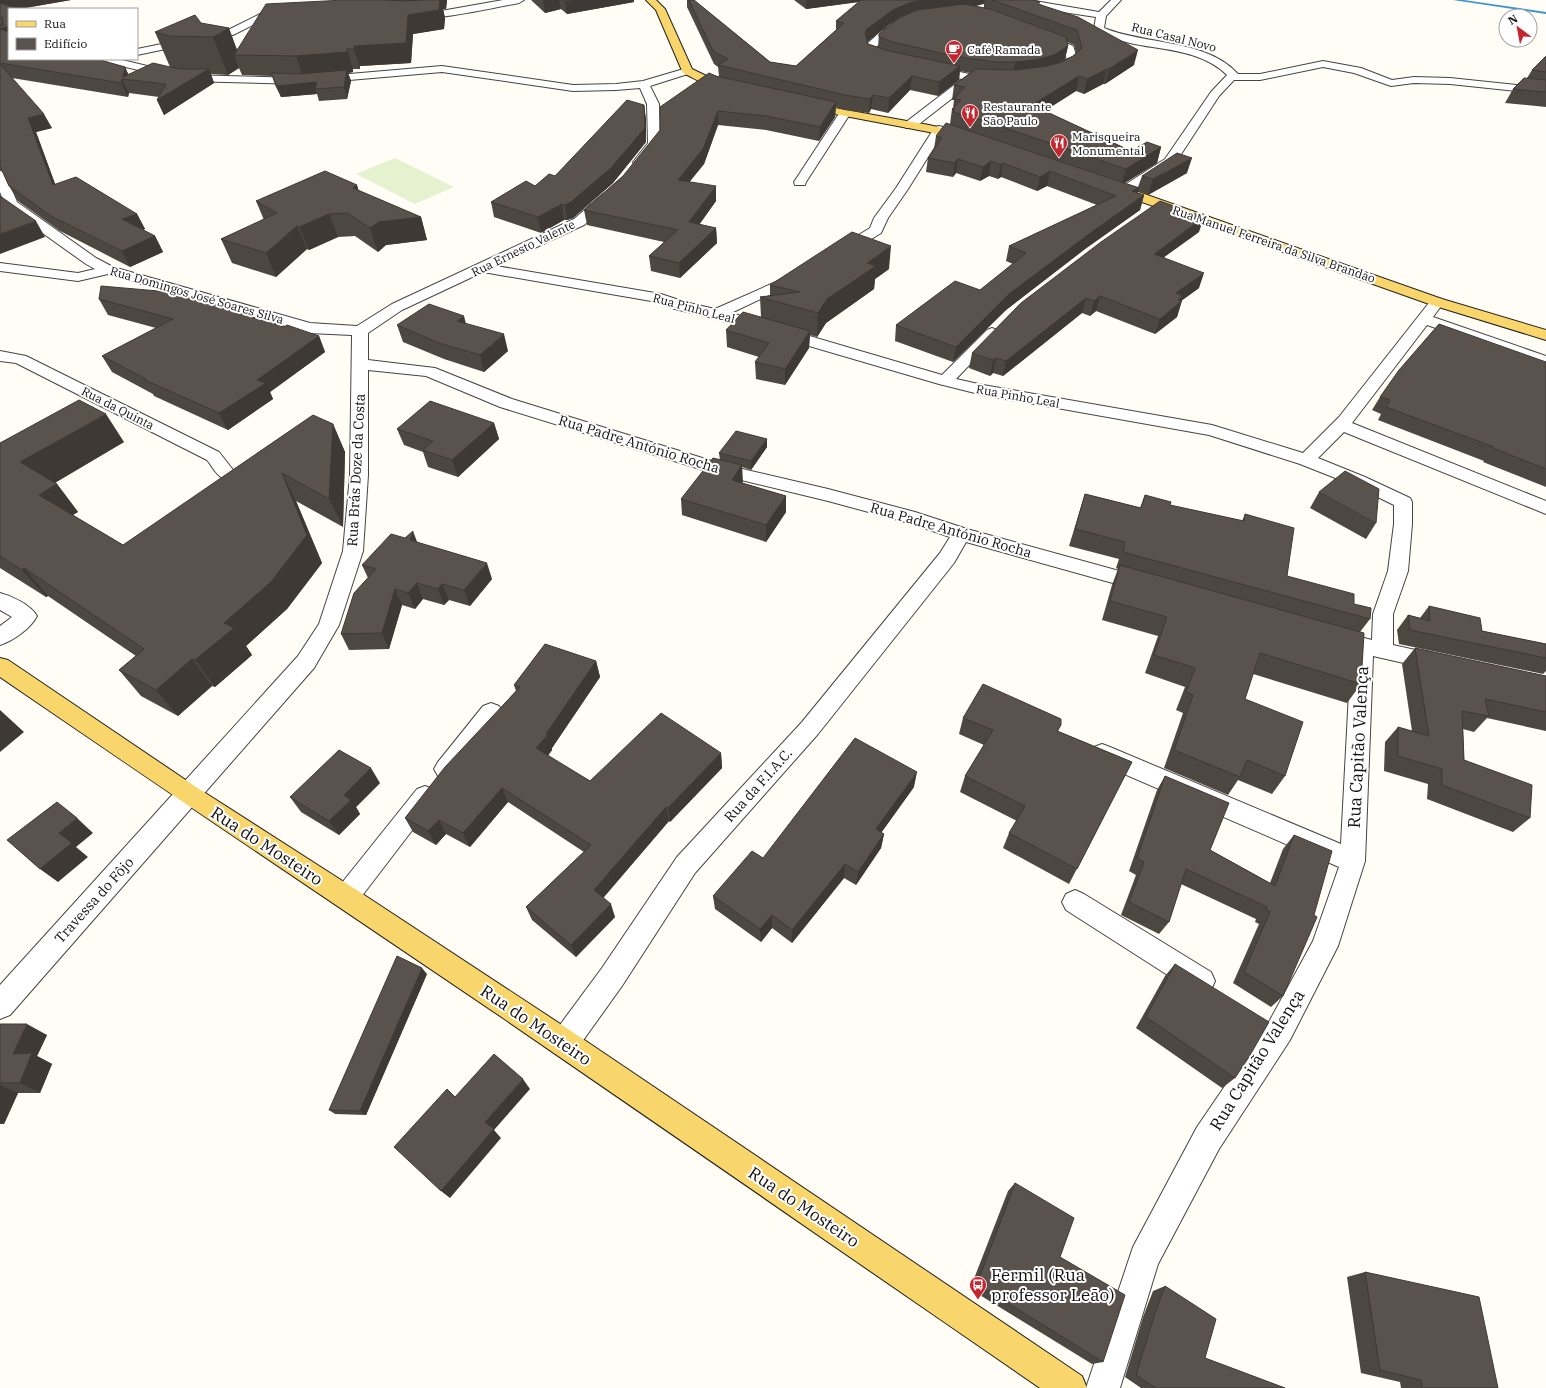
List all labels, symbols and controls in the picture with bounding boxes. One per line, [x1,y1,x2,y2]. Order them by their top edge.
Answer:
legend [8,8,138,60]
north arrow [1498,8,1538,48]
text: N [1505,11,1520,28]
text: Rua [44,16,66,31]
street label: Rua Casal Novo [1130,19,1218,55]
text: Edifício [44,36,88,51]
cafe icon: Café Ramada [944,39,964,64]
place label: Café Ramada [967,42,1041,57]
place label: Restaurante São Paulo [983,99,1051,128]
restaurant icon: Restaurante São Paulo [960,103,980,128]
place label: Marisqueira Monumental [1072,129,1145,158]
restaurant icon: Marisqueira Monumental [1049,133,1069,158]
street label: Rua Manuel Ferreira da Silva Brandão [1171,202,1378,286]
street label: Rua Ernesto Valente [469,216,577,280]
street label: Rua Domingos José Soares Silva [108,263,286,327]
street label: Rua Pinho Leal [651,290,737,326]
street label: Rua Pinho Leal [975,381,1061,411]
street label: Rua da Quinta [79,383,157,433]
street label: Rua Brás Doze da Costa [343,393,369,547]
street label: Rua Padre António Rocha [556,411,722,477]
street label: Rua Padre António Rocha [868,498,1034,562]
street label: Rua Capitão Valença [1343,665,1373,829]
street label: Rua da F.I.A.C. [720,744,796,826]
street label: Rua do Mosteiro [207,802,327,890]
street label: Travessa do Fôjo [51,853,137,947]
street label: Rua do Mosteiro [476,980,596,1070]
street label: Rua Capitão Valença [1205,985,1309,1135]
street label: Rua do Mosteiro [744,1162,864,1252]
place label: Fermil (Rua professor Leão) [991,1264,1115,1306]
bus stop icon: Fermil (Rua professor Leão) [968,1275,988,1300]

